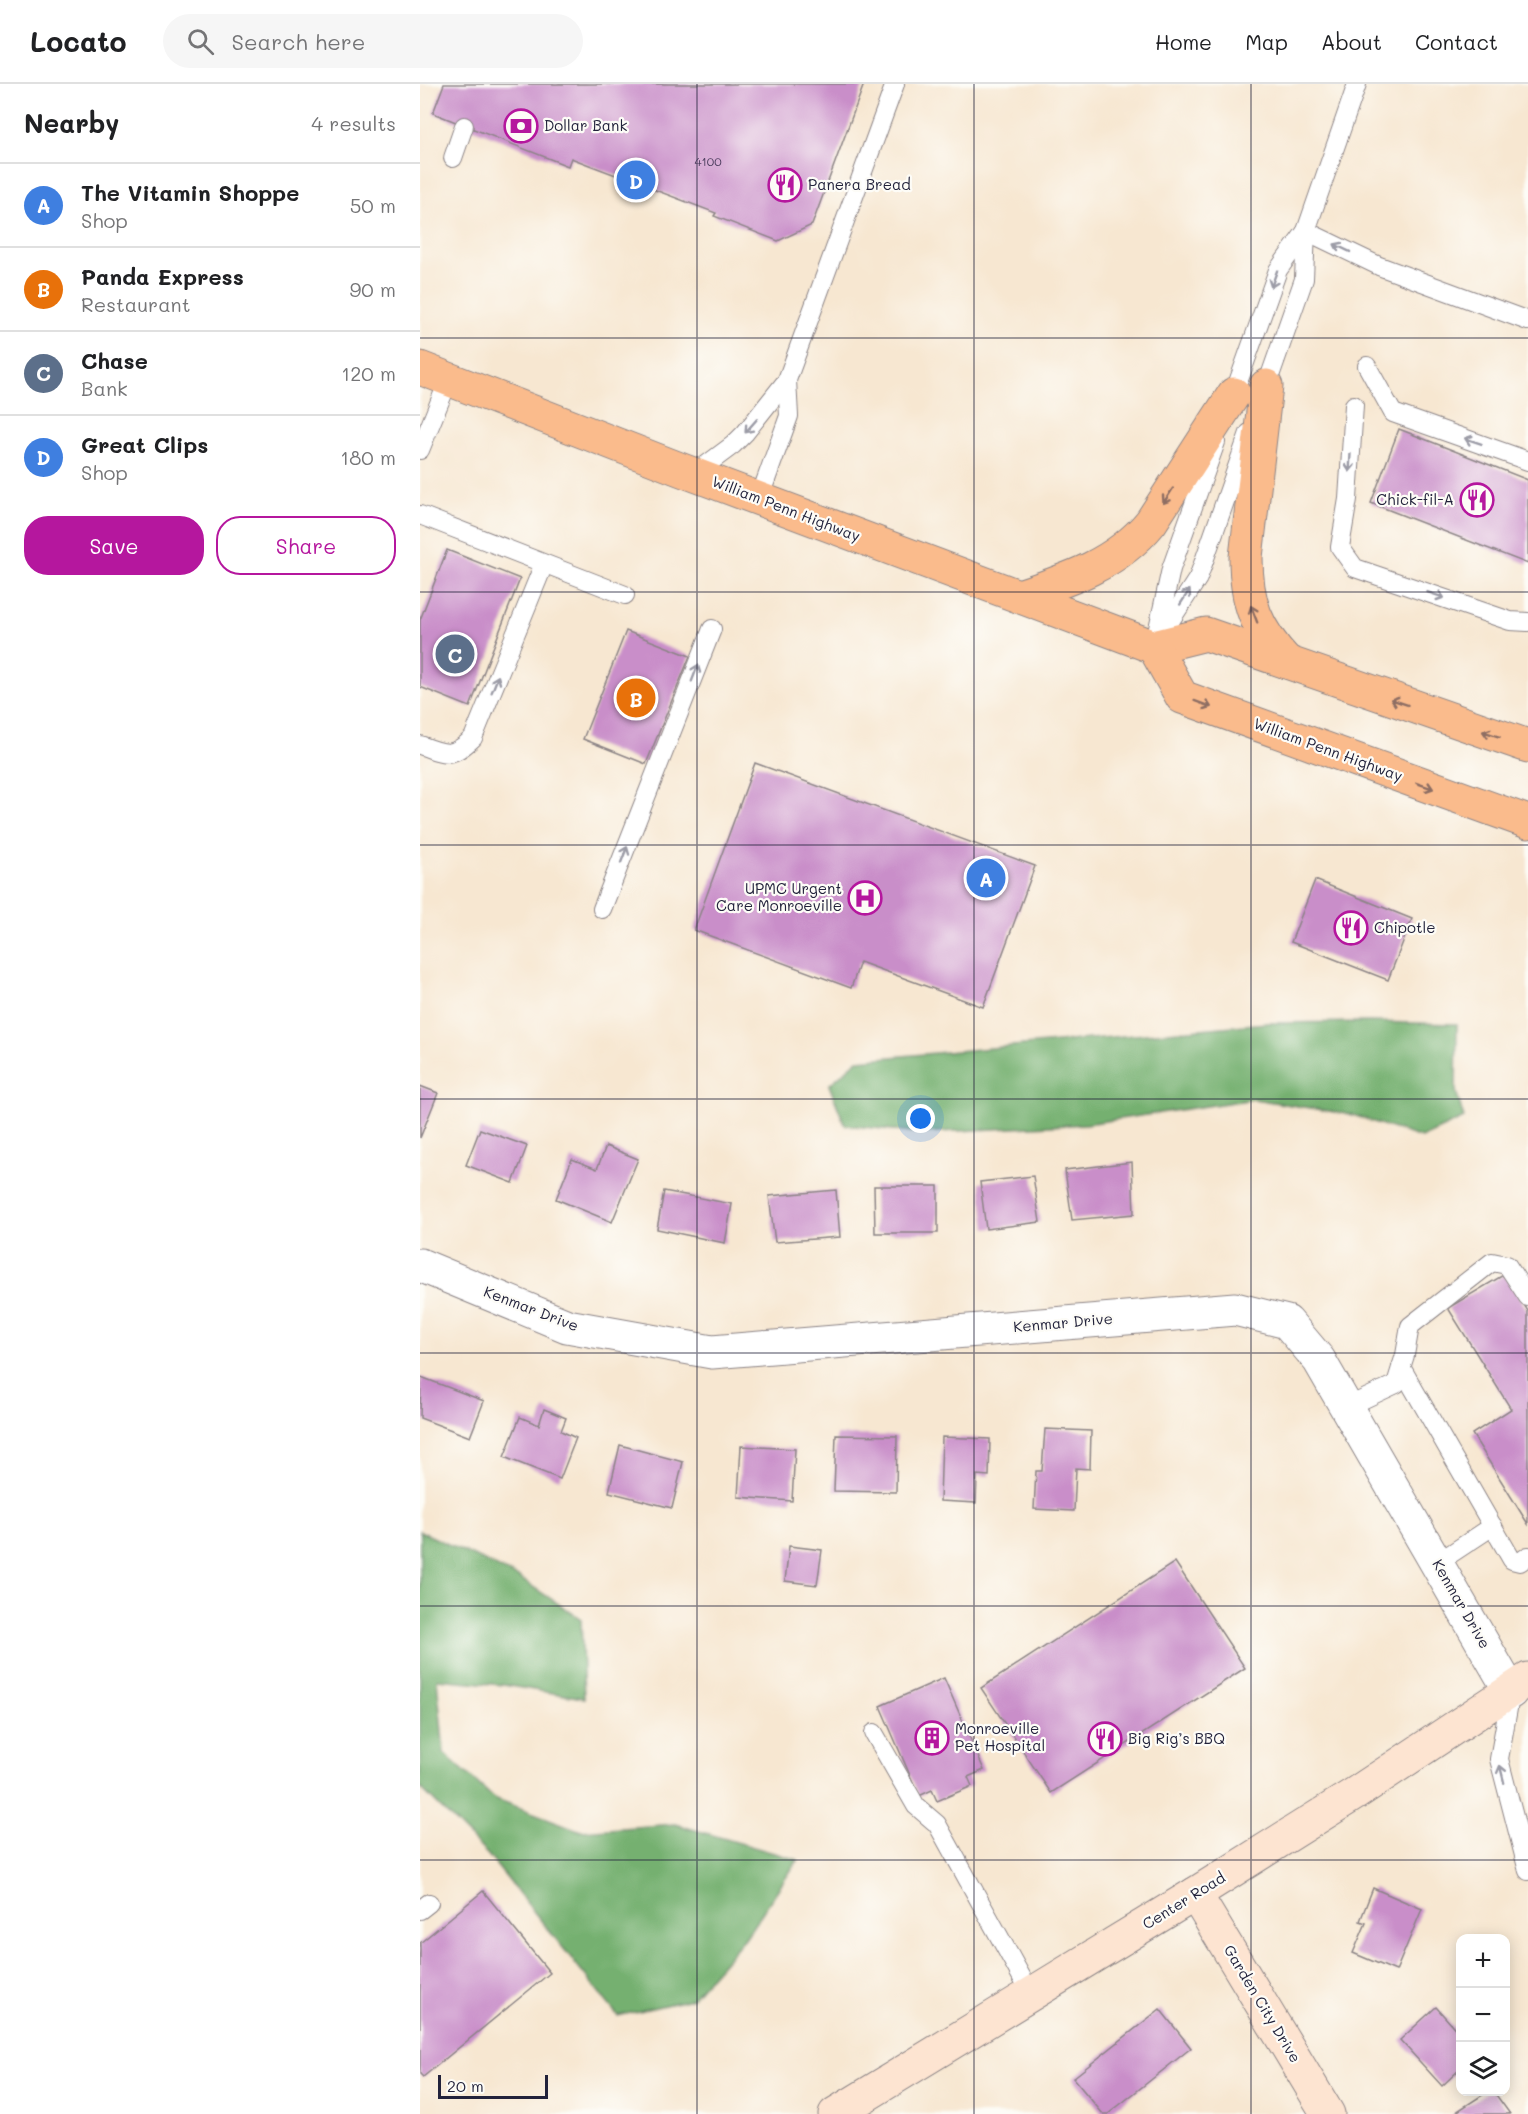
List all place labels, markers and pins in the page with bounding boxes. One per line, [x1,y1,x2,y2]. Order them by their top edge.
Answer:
bank icon: Dollar Bank [503,108,539,144]
place label: Dollar Bank [544,115,627,135]
pin: D [616,158,656,202]
restaurant icon: Panera Bread [767,167,803,203]
place label: Panera Bread [808,174,911,194]
restaurant icon: Chick-fil-A [1459,482,1495,518]
place label: Chick-fil-A [1376,489,1454,509]
pin: C [435,632,474,676]
pin: B [616,676,656,720]
pin: A [966,856,1006,900]
place label: UPMC Urgent Care Monroeville [716,878,842,915]
hospital icon: UPMC Urgent Care Monroeville [847,880,883,916]
restaurant icon: Chipotle [1333,910,1369,946]
place label: Chipotle [1374,917,1436,937]
place label: Monroeville Pet Hospital [955,1718,1045,1755]
building icon: Monroeville Pet Hospital [914,1720,950,1756]
restaurant icon: Big Rig’s BBQ [1087,1721,1123,1757]
place label: Big Rig’s BBQ [1128,1728,1225,1748]

